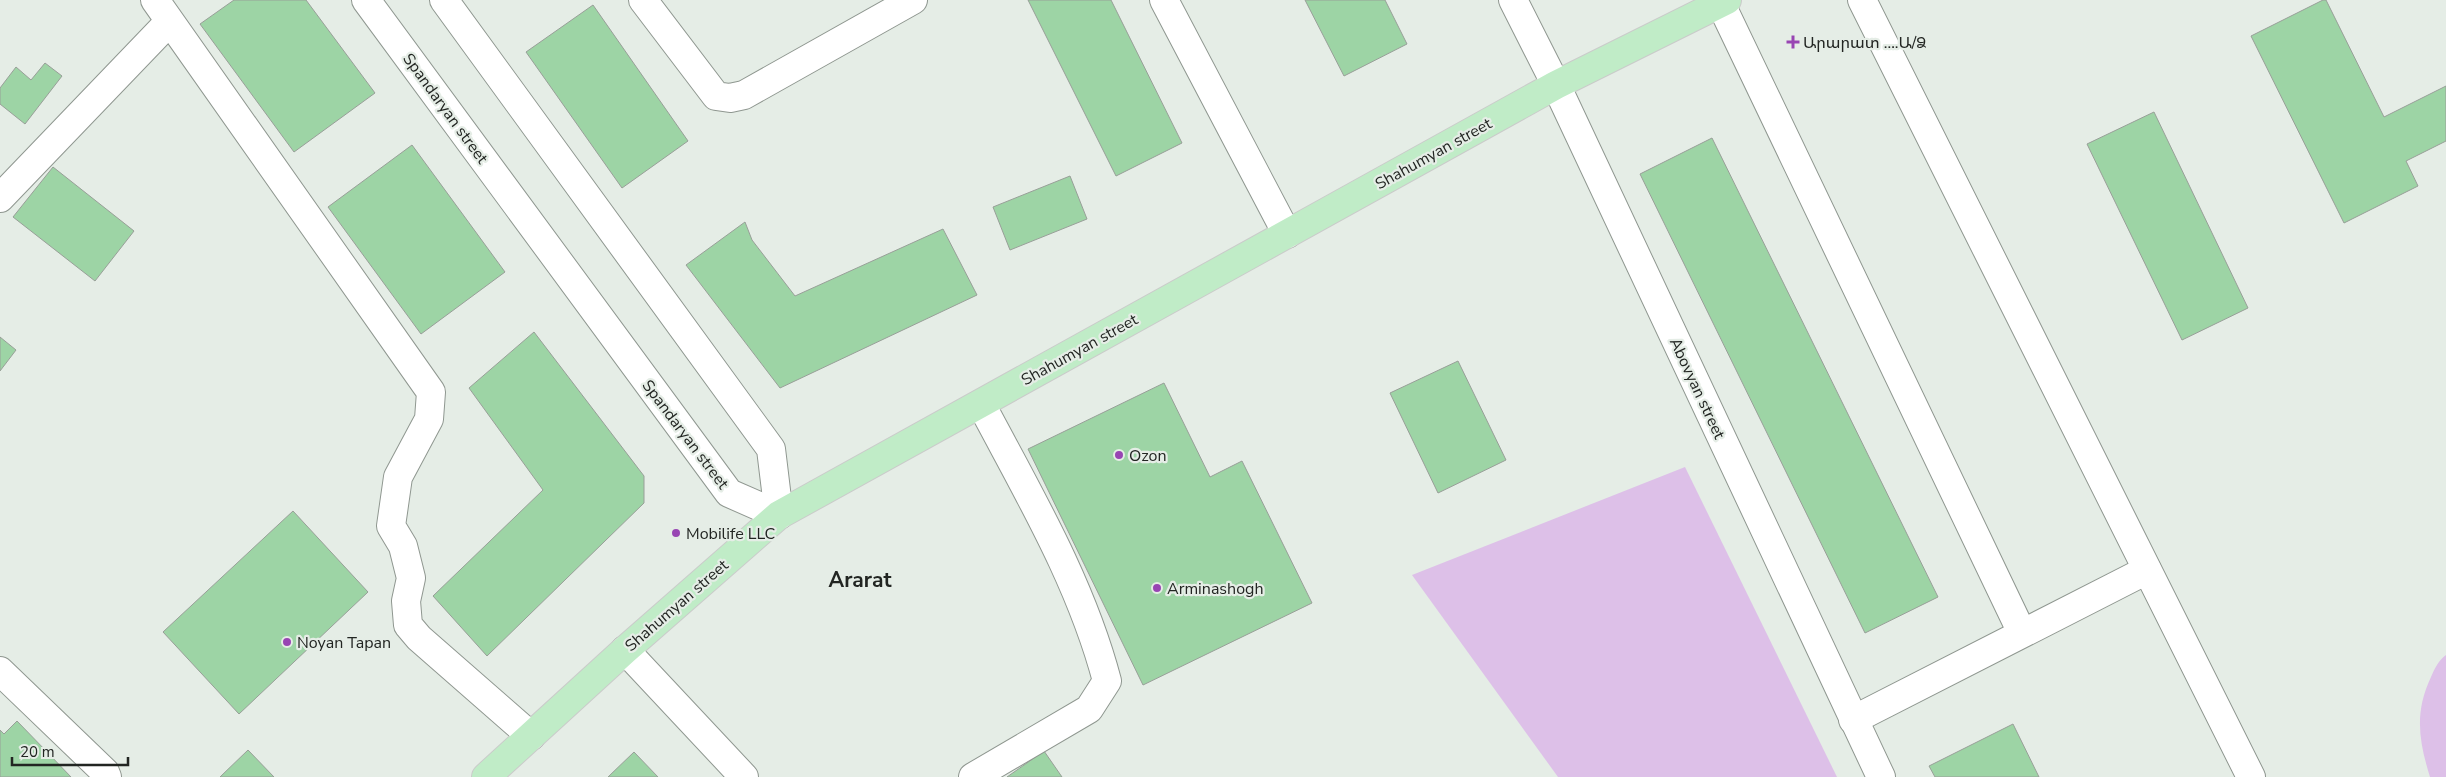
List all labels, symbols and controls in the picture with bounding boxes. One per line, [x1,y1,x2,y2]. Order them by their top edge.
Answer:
place label: Արարատ ....Ա/Ձ [1803,32,1927,54]
marker: Արարատ ....Ա/Ձ [1787,36,1799,48]
street label: Spandaryan street [398,49,493,169]
street label: Shahumyan street [1371,112,1496,195]
street label: Shahumyan street [1017,308,1142,391]
street label: Abovyan street [1664,334,1730,443]
street label: Spandaryan street [637,375,734,494]
place label: Ozon [1129,445,1167,467]
marker: Ozon [1113,449,1125,461]
place label: Mobilife LLC [686,523,776,545]
marker: Mobilife LLC [670,527,682,539]
street label: Shahumyan street [620,554,733,657]
district label: Ararat [829,566,892,594]
place label: Arminashogh [1167,578,1264,600]
marker: Arminashogh [1151,582,1163,594]
place label: Noyan Tapan [297,632,391,654]
marker: Noyan Tapan [281,636,293,648]
scale bar [12,734,129,766]
text: 20 m [20,742,55,762]

